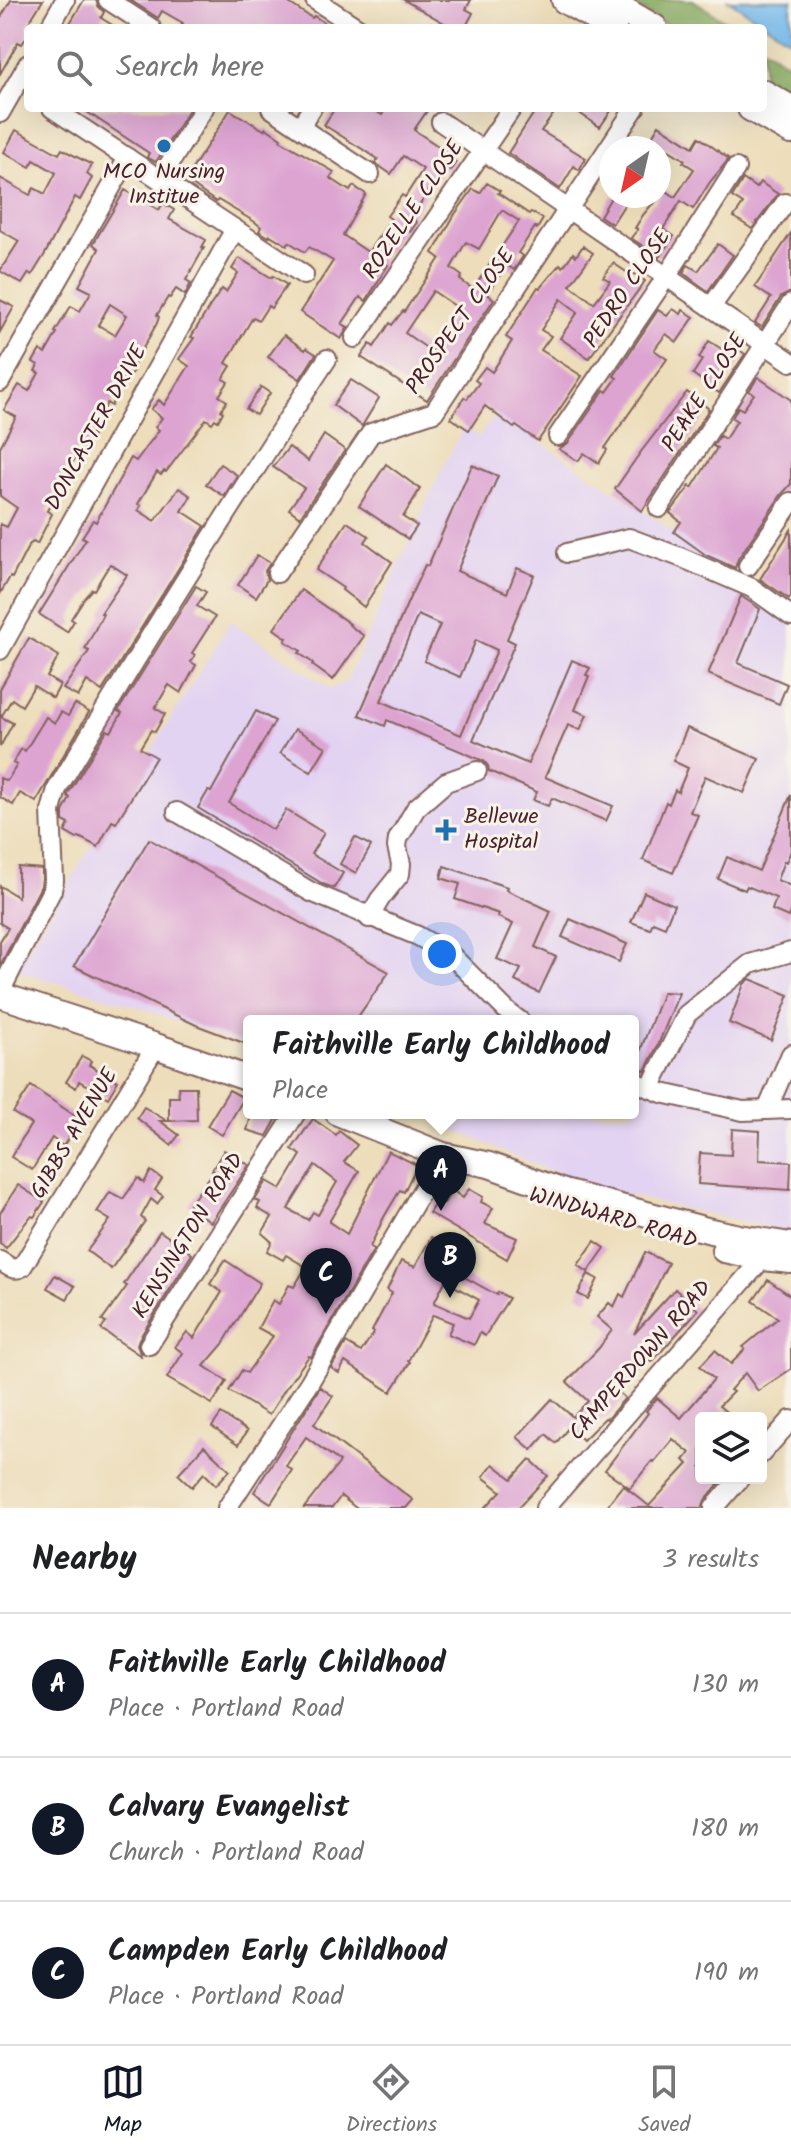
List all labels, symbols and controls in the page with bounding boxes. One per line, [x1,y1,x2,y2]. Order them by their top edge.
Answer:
search box [24,24,767,112]
text: Search here [116,44,264,92]
icon: search [52,46,96,90]
street label: ROZELLE CLOSE [354,132,474,287]
north arrow [599,136,671,208]
marker: MCO Nursing Institue [155,137,173,155]
place label: MCO Nursing Institue [103,155,225,215]
street label: PEDRO CLOSE [575,221,682,356]
street label: PROSPECT CLOSE [397,241,525,402]
street label: PEAKE CLOSE [653,325,757,460]
street label: DONCASTER DRIVE [37,337,158,518]
place label: Bellevue Hospital [464,800,539,860]
marker: Bellevue Hospital [435,819,457,841]
your location [422,934,462,974]
popup [243,1015,639,1119]
text: Faithville Early Childhood [272,1022,610,1070]
street label: GIBBS AVENUE [22,1061,129,1206]
text: Place [272,1070,328,1112]
pin: A [415,1145,467,1211]
street label: KENSINGTON ROAD [124,1146,254,1326]
street label: WINDWARD ROAD [525,1178,701,1260]
pin: B [424,1232,476,1298]
pin: C [300,1248,352,1314]
street label: CAMPERDOWN ROAD [561,1273,721,1449]
map controls [695,1412,767,1484]
button: layers [695,1412,767,1484]
text: Nearby [32,1533,137,1587]
text: 3 results [662,1539,759,1581]
text: Faithville Early Childhood [108,1640,446,1688]
text: A [50,1664,66,1706]
text: 130 m [692,1664,759,1706]
text: Place · Portland Road [108,1688,343,1730]
text: Calvary Evangelist [108,1784,349,1832]
text: B [50,1808,66,1850]
text: 180 m [691,1808,759,1850]
text: Church · Portland Road [108,1832,364,1874]
text: Campden Early Childhood [108,1928,447,1976]
text: C [50,1952,66,1994]
text: 190 m [694,1952,759,1994]
text: Place · Portland Road [108,1976,343,2018]
tab: Map [101,2060,145,2143]
tab: Directions [346,2060,437,2143]
tab: Saved [638,2060,690,2143]

